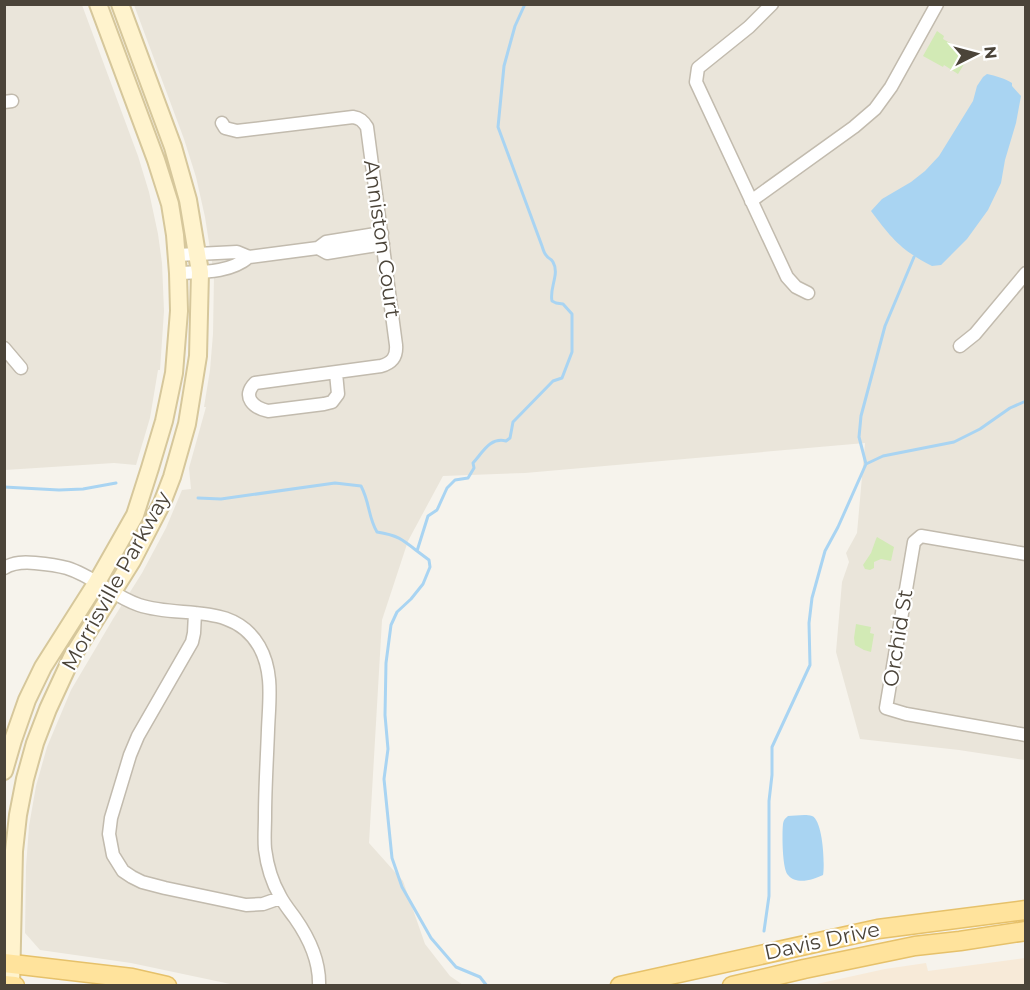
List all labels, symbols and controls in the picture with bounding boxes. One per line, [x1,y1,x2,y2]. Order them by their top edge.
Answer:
north arrow [946,24,1006,84]
text: N [980,45,1001,60]
street label: Anniston Court [359,158,406,320]
street label: Morrisville Parkway [56,486,175,675]
street label: Orchid St [877,587,918,689]
street label: Davis Drive [762,916,882,965]

